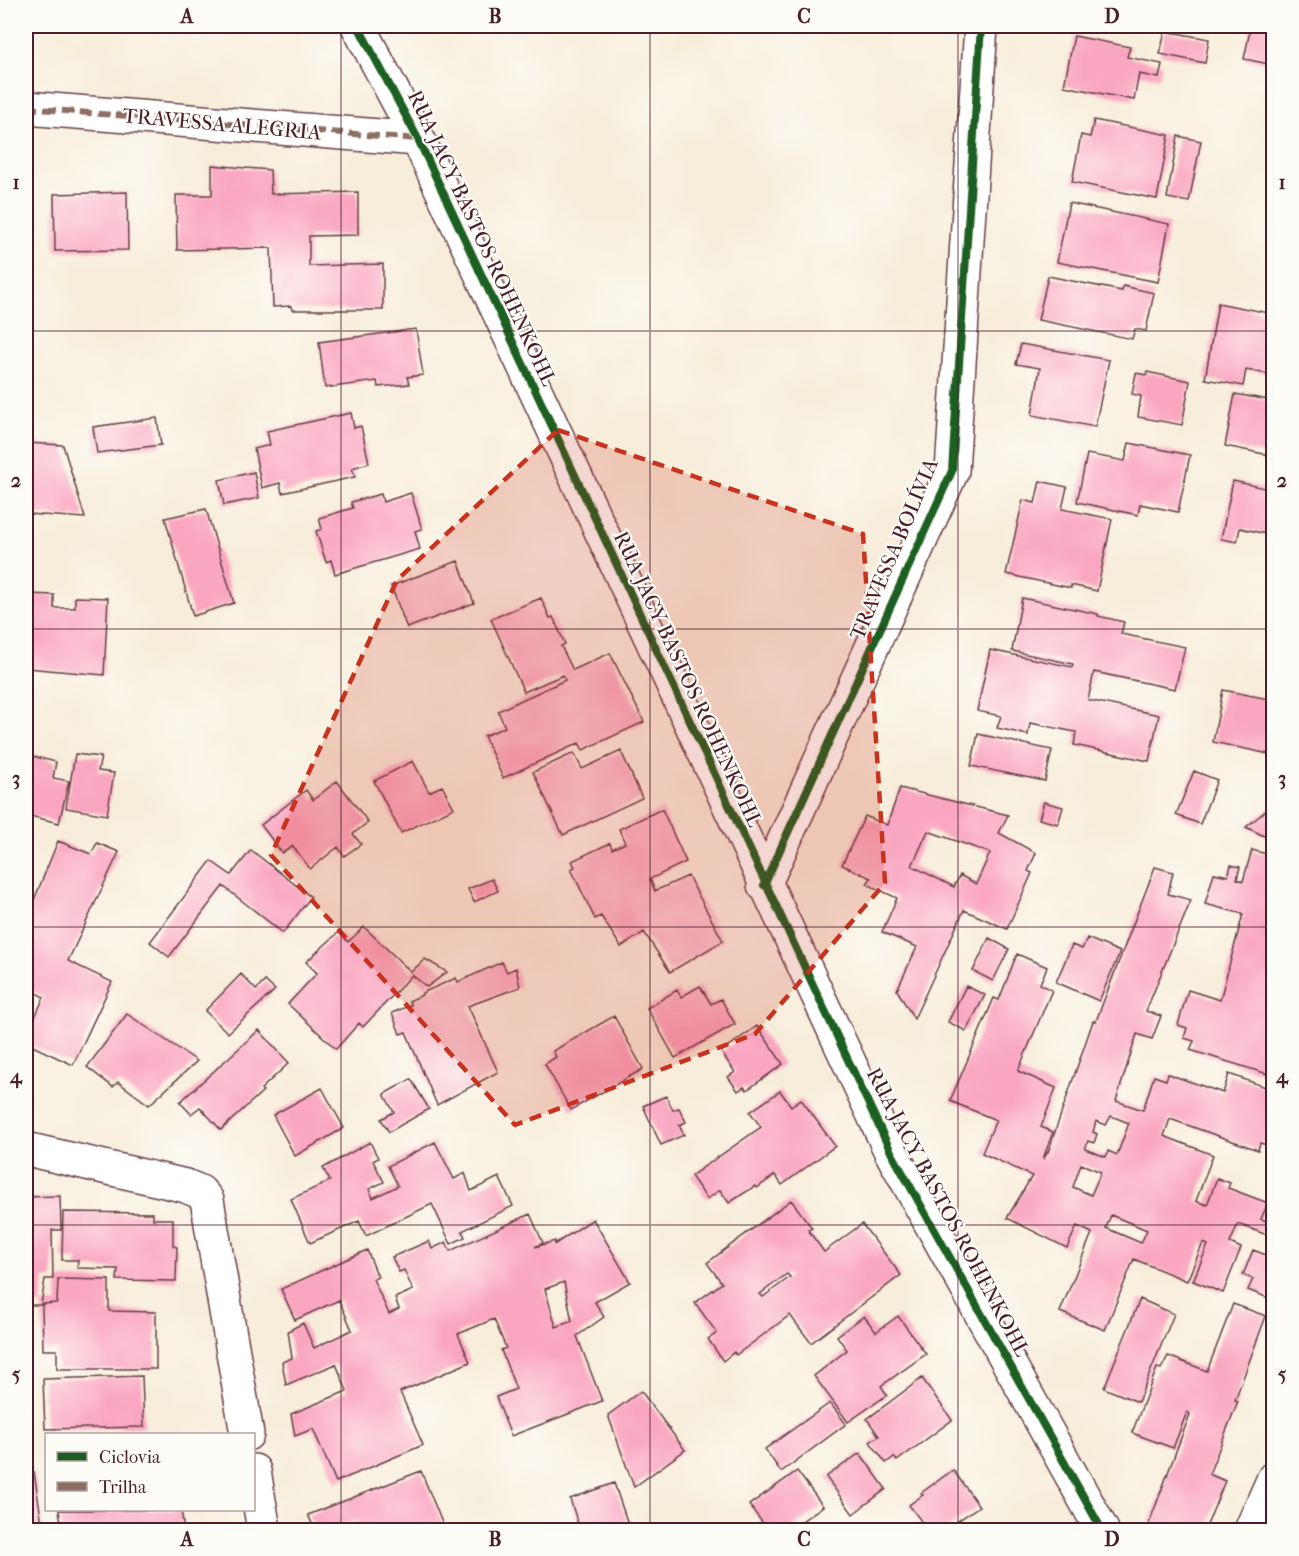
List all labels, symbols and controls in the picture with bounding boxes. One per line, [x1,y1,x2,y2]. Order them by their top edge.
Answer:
text: A [179,5,195,28]
text: B [488,5,502,28]
text: C [797,5,811,28]
text: D [1104,5,1120,28]
street label: RUA JACY BASTOS ROHENKOHL [403,86,561,390]
street label: TRAVESSA ALEGRIA [122,103,323,145]
text: 1 [12,171,20,194]
text: 1 [1278,171,1286,194]
street label: TRAVESSA BOLÍVIA [845,454,943,643]
text: 2 [11,469,21,492]
text: 2 [1277,469,1287,492]
street label: RUA JACY BASTOS ROHENKOHL [609,527,767,831]
text: 3 [12,767,20,790]
text: 3 [1278,767,1286,790]
street label: RUA JACY BASTOS ROHENKOHL [862,1064,1035,1361]
text: 4 [9,1065,23,1089]
text: 4 [1275,1065,1289,1089]
text: 5 [12,1363,21,1386]
text: 5 [1278,1363,1287,1386]
legend [45,1433,255,1511]
text: Ciclovia [99,1447,161,1468]
text: Trilha [99,1477,147,1498]
text: A [179,1528,195,1551]
text: B [488,1528,502,1551]
text: C [797,1528,811,1551]
text: D [1104,1528,1120,1551]

